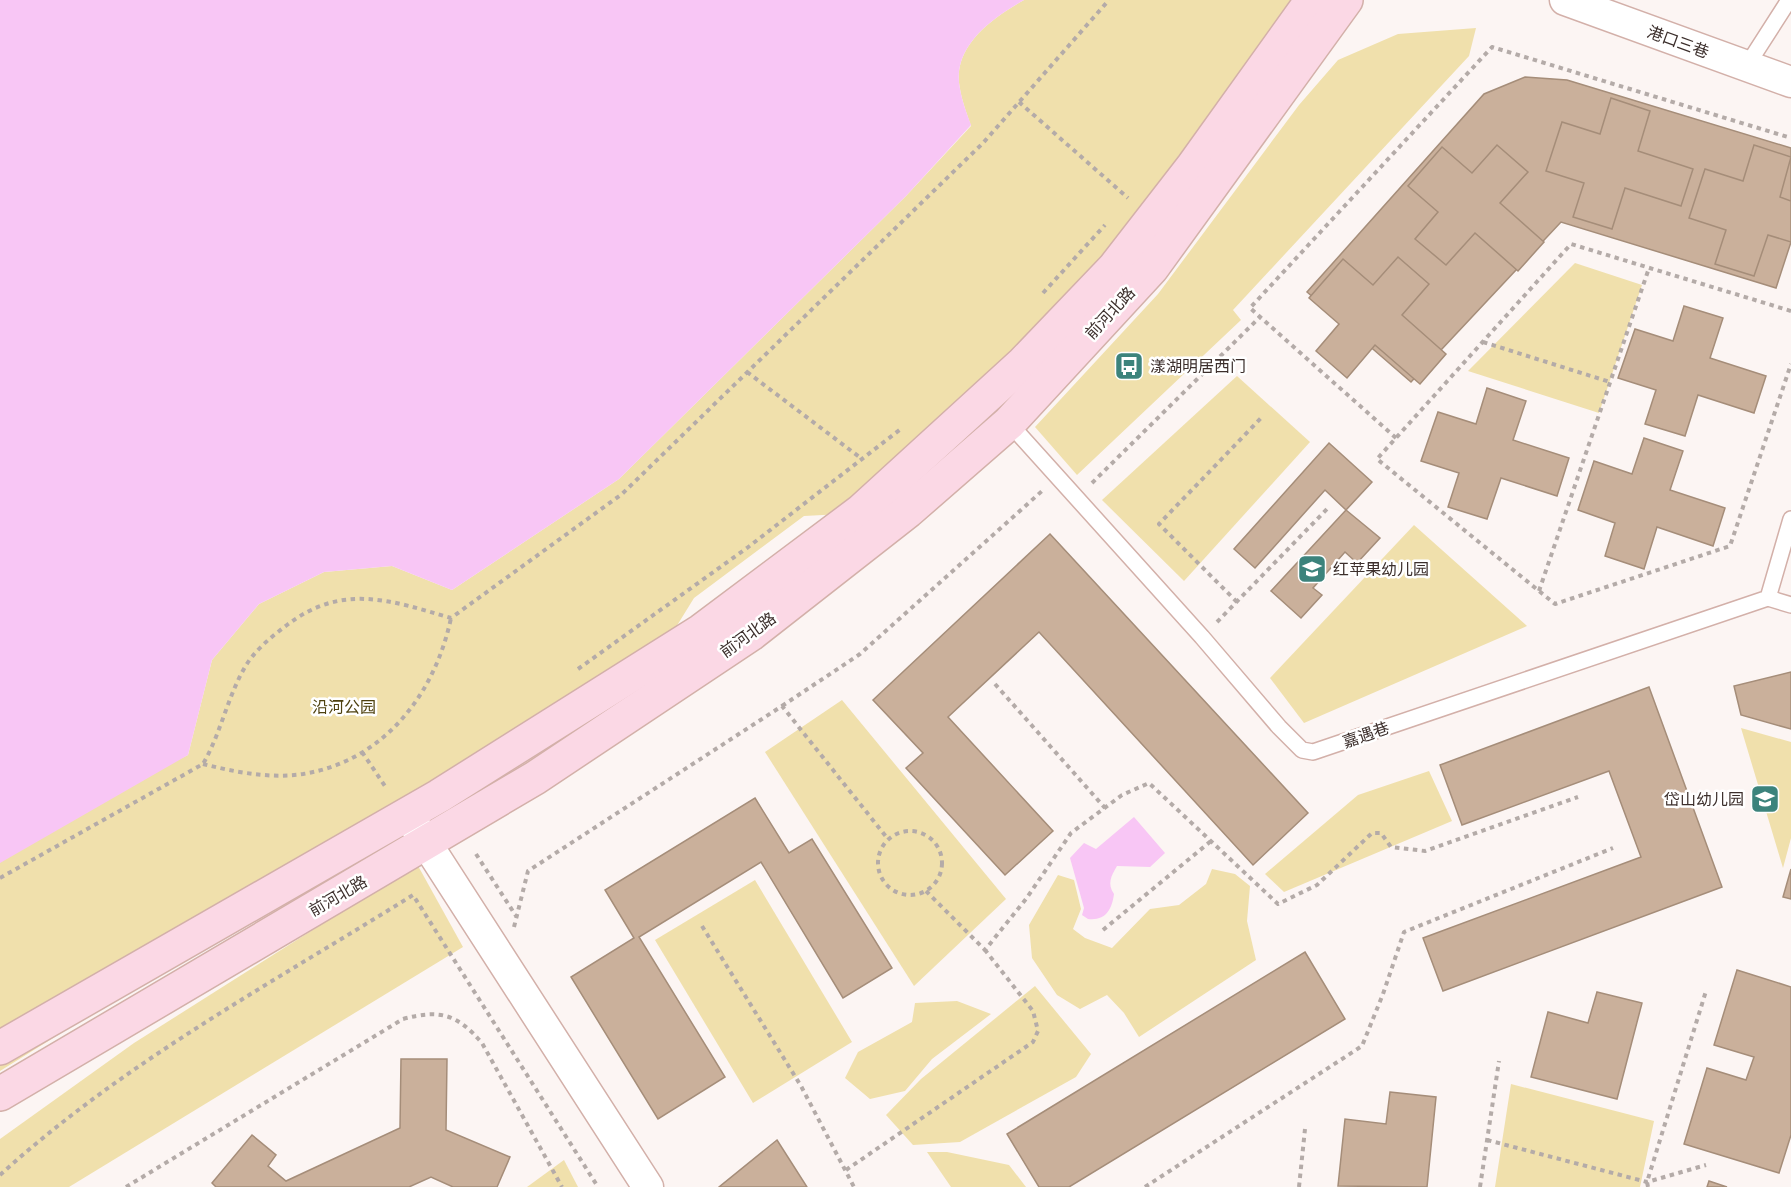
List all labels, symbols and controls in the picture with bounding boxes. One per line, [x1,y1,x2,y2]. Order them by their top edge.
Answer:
street label: 港口三巷 [1645,23,1711,61]
street label: 前河北路 [1082,284,1138,342]
bus stop icon: 漾湖明居西门 [1113,350,1145,382]
place label: 漾湖明居西门 [1150,358,1246,375]
school or university icon: 红苹果幼儿园 [1296,553,1328,585]
place label: 红苹果幼儿园 [1333,561,1429,578]
street label: 前河北路 [717,609,779,661]
park label: 沿河公园 [312,699,376,716]
street label: 嘉遇巷 [1341,719,1391,751]
school or university icon: 岱山幼儿园 [1749,783,1781,815]
place label: 岱山幼儿园 [1664,791,1744,808]
street label: 前河北路 [306,873,370,919]

